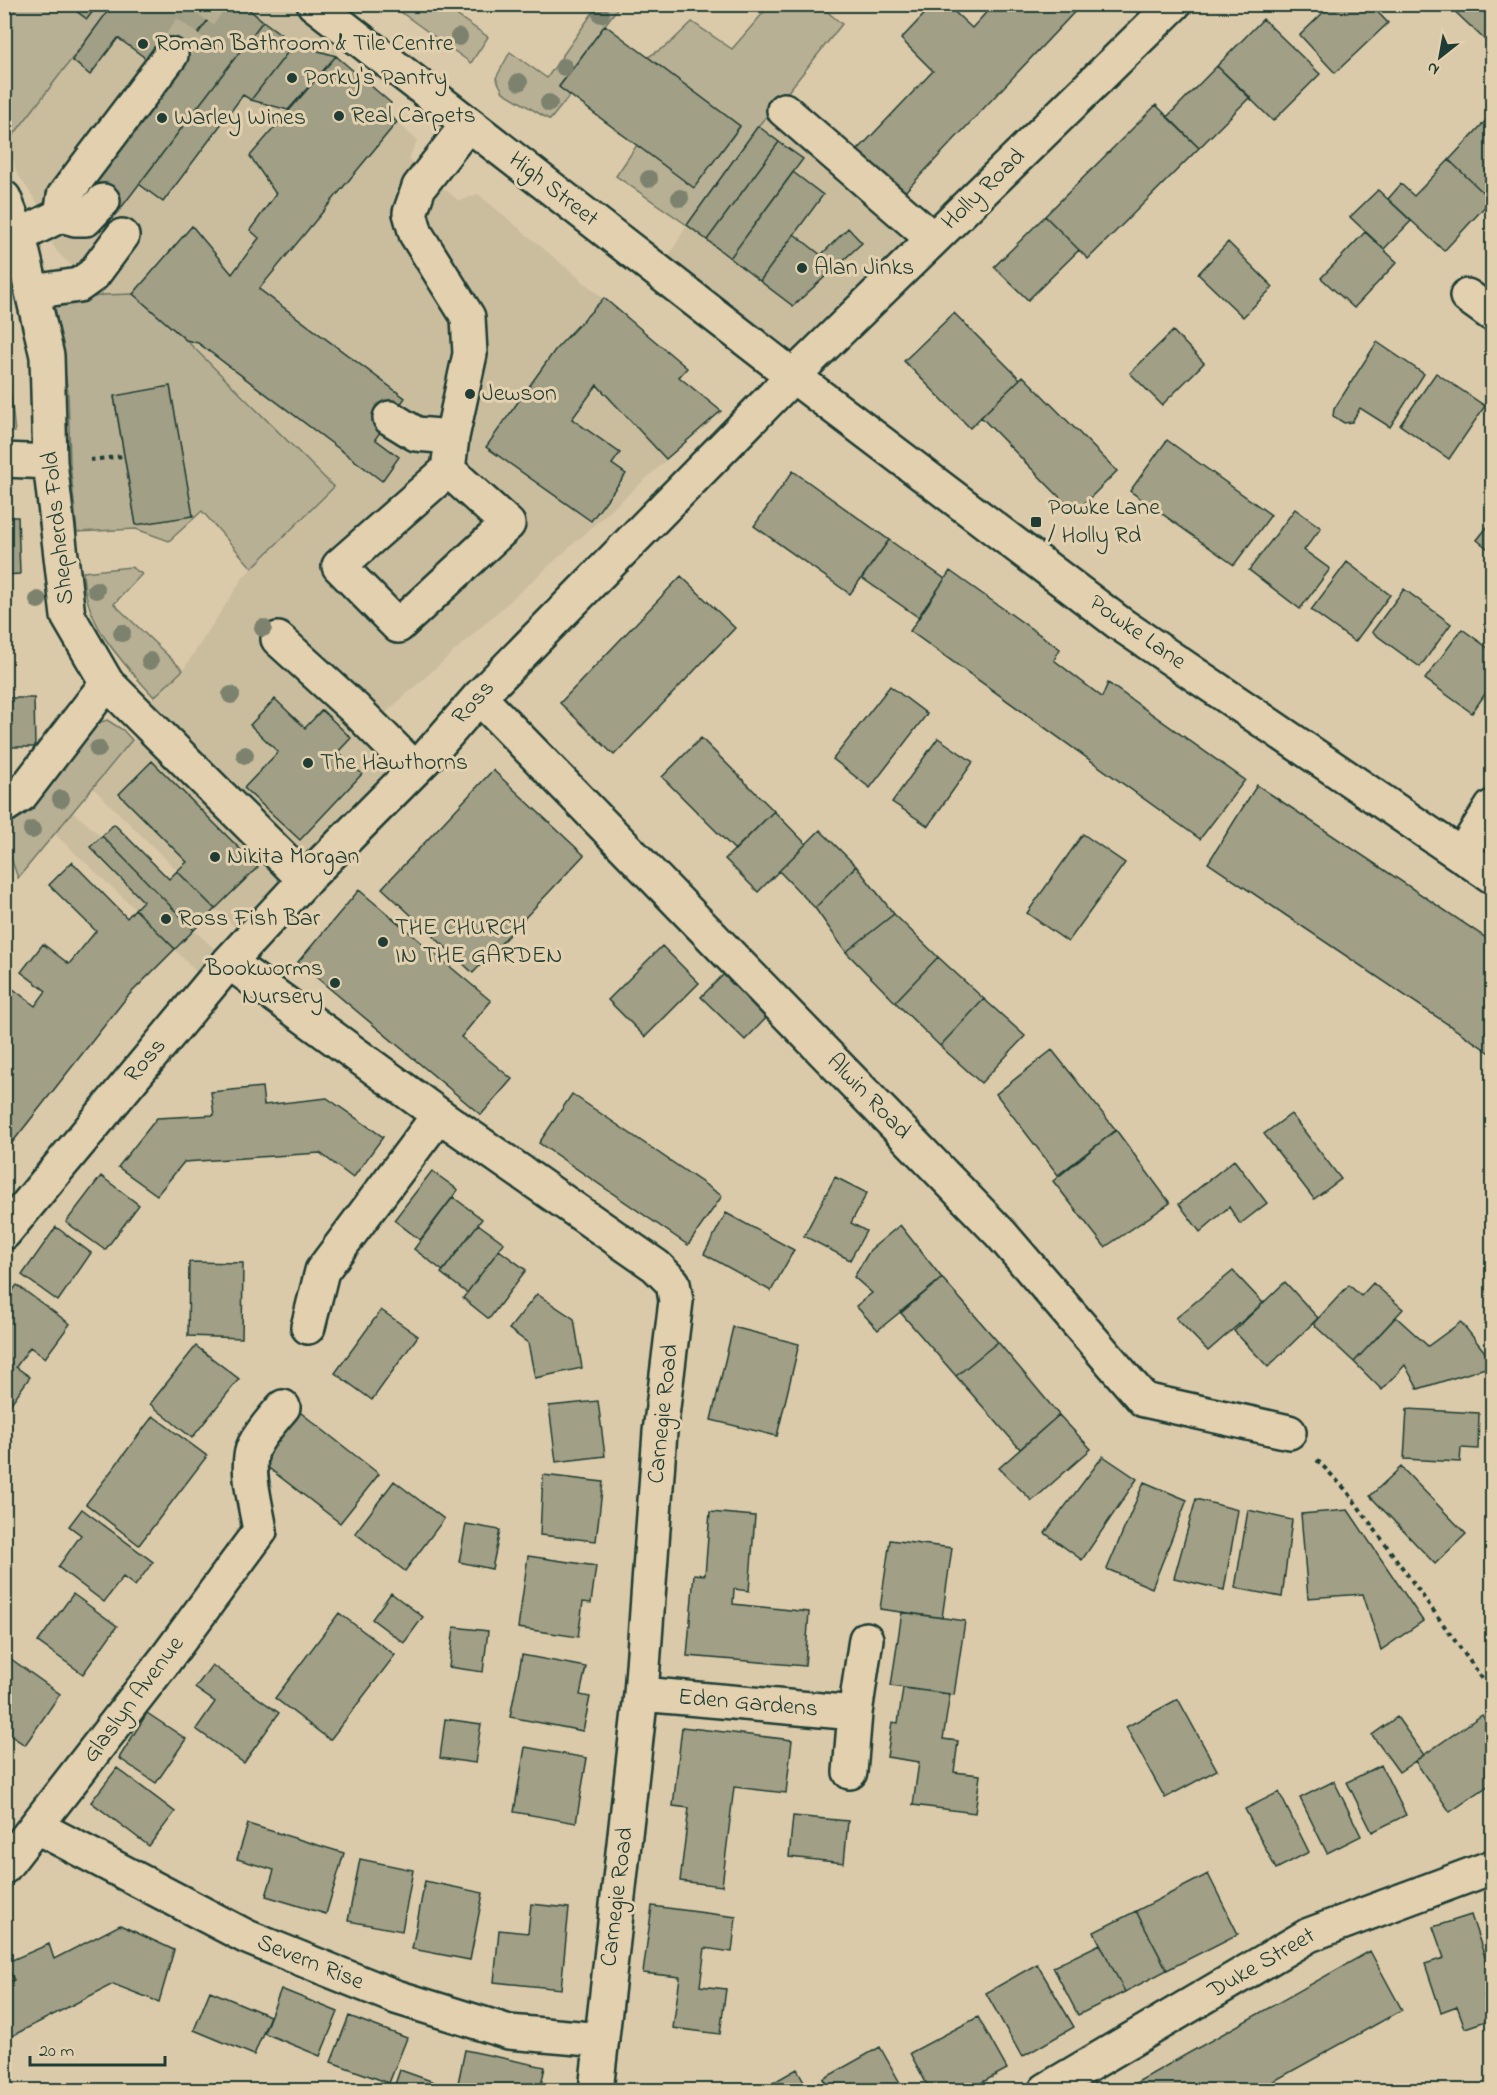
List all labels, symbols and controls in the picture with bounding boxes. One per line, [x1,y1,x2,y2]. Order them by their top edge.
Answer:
place label: Roman Bathroom & Tile Centre [155,27,454,62]
north arrow [1410,27,1470,87]
marker: Roman Bathroom & Tile Centre [136,37,150,51]
text: N [1422,55,1444,81]
place label: Porky's Pantry [304,61,447,97]
marker: Porky's Pantry [285,71,299,85]
place label: Real Carpets [351,99,476,134]
place label: Warley Wines [174,101,306,137]
marker: Real Carpets [332,109,346,123]
marker: Warley Wines [155,111,169,125]
street label: Holly Road [934,140,1035,240]
street label: High Street [500,144,606,236]
place label: Alan Jinks [814,251,914,286]
marker: Alan Jinks [795,261,809,275]
place label: Jewson [482,377,557,412]
marker: Jewson [463,387,477,401]
street label: Shepherds Fold [34,449,84,606]
place label: Powke Lane / Holly Rd [1048,491,1160,555]
marker: Powke Lane / Holly Rd [1029,515,1043,529]
street label: Powke Lane [1081,587,1193,680]
street label: Ross [444,673,504,733]
place label: The Hawthorns [320,746,468,781]
marker: The Hawthorns [301,756,315,770]
place label: Nikita Morgan [227,840,359,875]
marker: Nikita Morgan [208,850,222,864]
place label: Ross Fish Bar [178,902,321,937]
place label: THE CHURCH IN THE GARDEN [395,911,563,974]
marker: Ross Fish Bar [159,912,173,926]
marker: THE CHURCH IN THE GARDEN [376,935,390,949]
place label: Bookworms Nursery [205,952,323,1016]
marker: Bookworms Nursery [328,976,342,990]
street label: Ross [116,1031,176,1091]
street label: Alwin Road [818,1046,919,1149]
street label: Carnegie Road [639,1342,689,1486]
street label: Glaslyn Avenue [75,1629,194,1772]
street label: Eden Gardens [677,1680,819,1728]
street label: Carnegie Road [592,1825,644,1969]
street label: Duke Street [1201,1919,1322,2009]
street label: Severn Rise [251,1926,369,2000]
scale bar [30,2029,165,2067]
text: 20 m [39,2039,74,2065]

